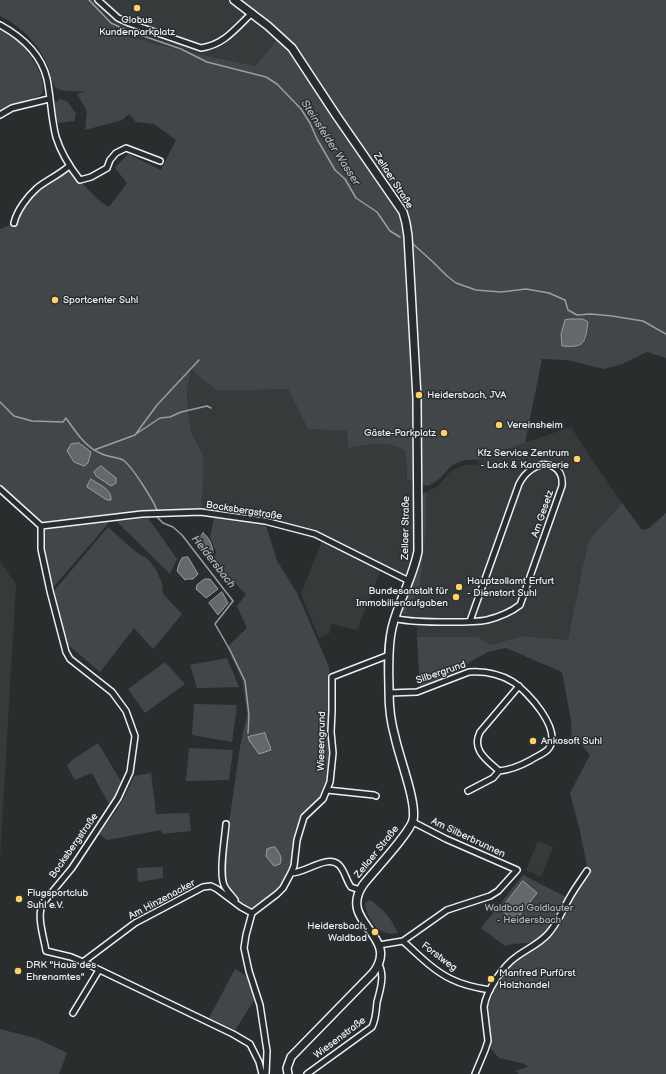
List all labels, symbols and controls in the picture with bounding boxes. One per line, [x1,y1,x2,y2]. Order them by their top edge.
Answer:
marker: Globus Kundenparkplatz [132,3,142,13]
place label: Globus Kundenparkplatz [99,14,175,38]
water label: Steinsfelder Wasser [297,98,363,188]
street label: Zellaer Straße [371,151,415,211]
place label: Sportcenter Suhl [63,294,138,306]
marker: Sportcenter Suhl [50,295,60,305]
place label: Heidersbach, JVA [427,389,506,401]
marker: Heidersbach, JVA [414,390,424,400]
place label: Vereinsheim [507,419,563,431]
marker: Vereinsheim [494,420,504,430]
place label: Gäste-Parkplatz [364,427,436,439]
marker: Gäste-Parkplatz [439,428,449,438]
place label: Kfz Service Zentrum - Lack & Karosserie [477,447,569,470]
marker: Kfz Service Zentrum - Lack & Karosserie [572,454,582,464]
street label: Am Gesetz [529,489,557,539]
street label: Zellaer Straße [399,496,413,560]
street label: Bocksbergstraße [205,499,283,523]
water label: Heldersbach [188,533,238,591]
place label: Hauptzollamt Erfurt - Dienstort Suhl [467,575,554,598]
marker: Hauptzollamt Erfurt - Dienstort Suhl [454,582,464,592]
place label: Bundesanstalt für Immobilienaufgaben [356,585,448,608]
marker: Bundesanstalt für Immobilienaufgaben [451,592,461,602]
street label: Silbergrund [415,659,467,687]
street label: Wiesengrund [315,711,329,771]
place label: Ankosoft Suhl [541,735,602,747]
marker: Ankosoft Suhl [528,736,538,746]
street label: Bocksbergstraße [47,811,101,881]
street label: Am Silberbrunnen [429,816,507,860]
street label: Zellaer Straße [352,823,402,881]
street label: Am Hinzenacker [127,877,197,923]
place label: Flugsportclub Suhl e.V. [27,887,88,910]
marker: Flugsportclub Suhl e.V. [14,894,24,904]
park label: Waldbad Goldlauter - Heidersbach [485,902,573,926]
place label: Heidersbach, Waldbad [307,920,367,944]
marker: Heidersbach, Waldbad [370,927,380,937]
street label: Forstweg [419,940,459,974]
place label: DRK "Haus des Ehrenamtes" [26,959,96,982]
marker: DRK "Haus des Ehrenamtes" [13,966,23,976]
place label: Manfred Purfürst Holzhandel [499,967,576,990]
marker: Manfred Purfürst Holzhandel [486,974,496,984]
street label: Wiesenstraße [312,1015,368,1061]

